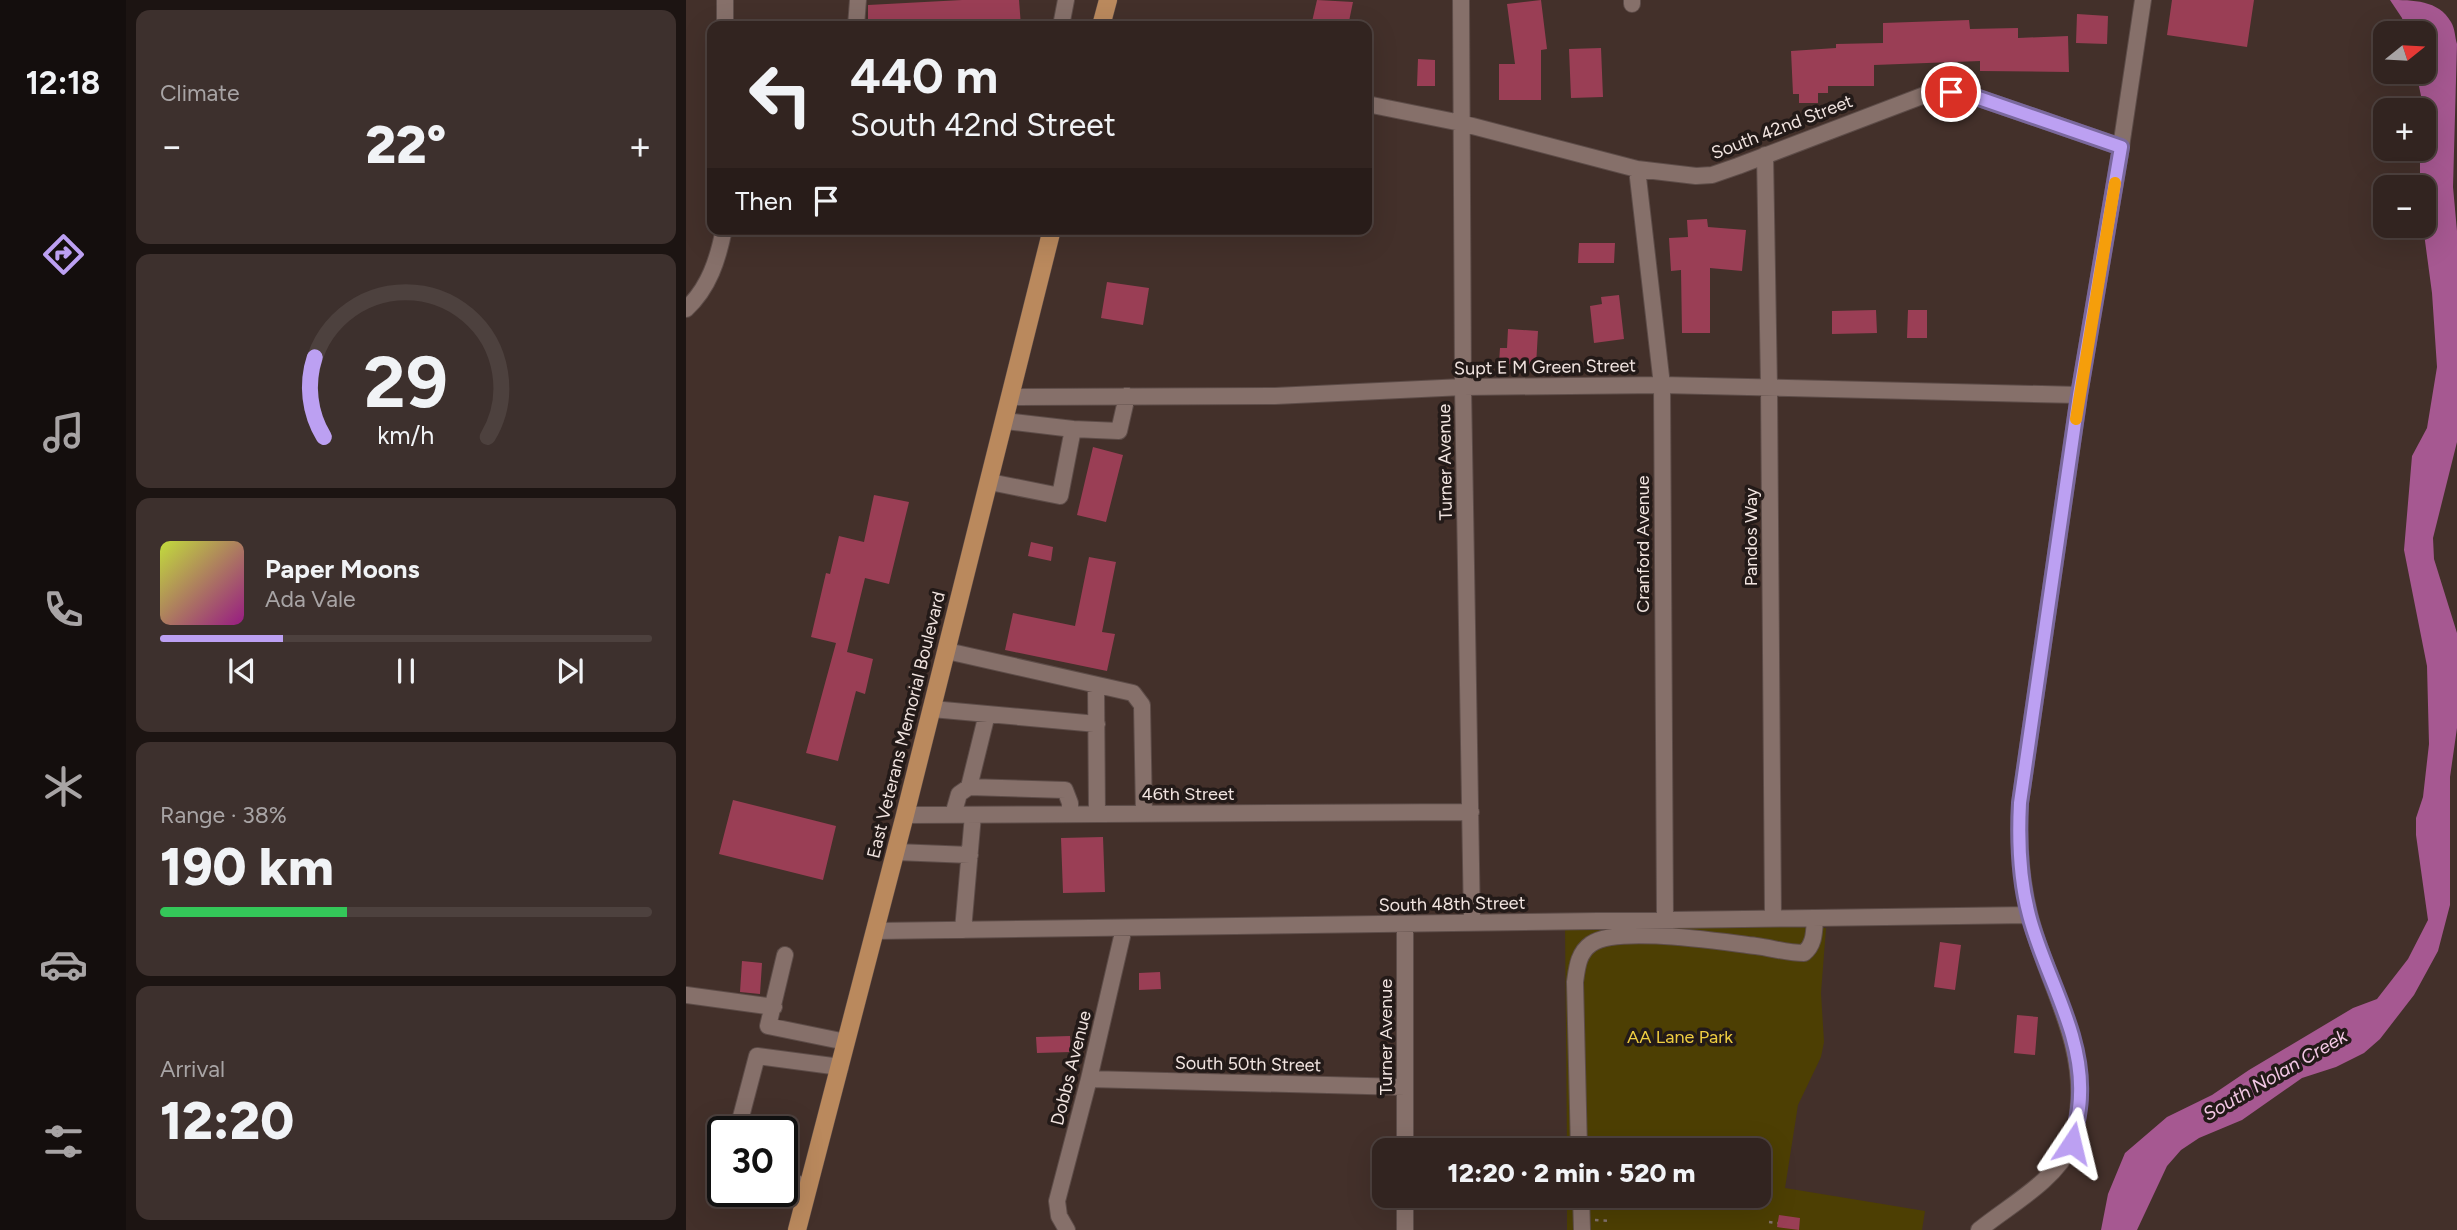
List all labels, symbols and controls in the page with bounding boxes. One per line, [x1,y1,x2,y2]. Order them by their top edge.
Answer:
north arrow [2373,21,2436,84]
map controls [2373,21,2436,238]
text: 440 m [850,46,998,105]
icon: left [735,49,826,140]
pin [1921,62,1981,122]
text: 12:18 [26,64,100,102]
icon: arrive [1932,73,1970,111]
text: Climate [160,79,239,107]
street label: South 42nd Street [1708,90,1856,164]
button: + [2373,98,2436,161]
text: South 42nd Street [850,106,1116,144]
text: 22° [365,114,447,176]
text: − [160,123,184,169]
text: + [628,123,652,169]
button: − [2373,175,2436,238]
icon: arrive [807,182,845,220]
text: Then [735,185,793,217]
icon: directions [39,230,88,279]
text: 29 [364,338,448,425]
street label: Supt E M Green Street [1454,354,1636,380]
street label: Turner Avenue [1433,403,1457,520]
icon: music [39,408,88,457]
text: km/h [377,420,435,450]
street label: Cranford Avenue [1632,475,1654,613]
street label: Pandos Way [1740,487,1762,586]
text: Paper Moons [265,553,420,585]
icon: phone [39,585,88,634]
text: Ada Vale [265,585,356,613]
street label: East Veterans Memorial Boulevard [862,589,950,861]
icon: previous [223,652,261,690]
icon: pause [387,652,425,690]
icon: next [551,652,589,690]
icon: climate [39,762,88,811]
street label: 46th Street [1141,783,1235,805]
text: Range · 38% [160,801,287,829]
text: 190 km [160,836,334,898]
street label: South 48th Street [1378,892,1526,916]
icon: car [39,940,88,989]
street label: Turner Avenue [1375,979,1397,1095]
street label: Dobbs Avenue [1046,1008,1096,1128]
water label: South Nolan Creek [2199,1024,2352,1126]
park label: AA Lane Park [1627,1026,1733,1048]
street label: South 50th Street [1175,1052,1322,1076]
text: Arrival [160,1055,225,1083]
text: 12:20 [160,1090,294,1152]
position arrow [2035,1106,2109,1180]
speed limit sign: 30 [707,1116,798,1207]
icon: filters [39,1117,88,1166]
text: 12:20 · 2 min · 520 m [1448,1157,1695,1189]

